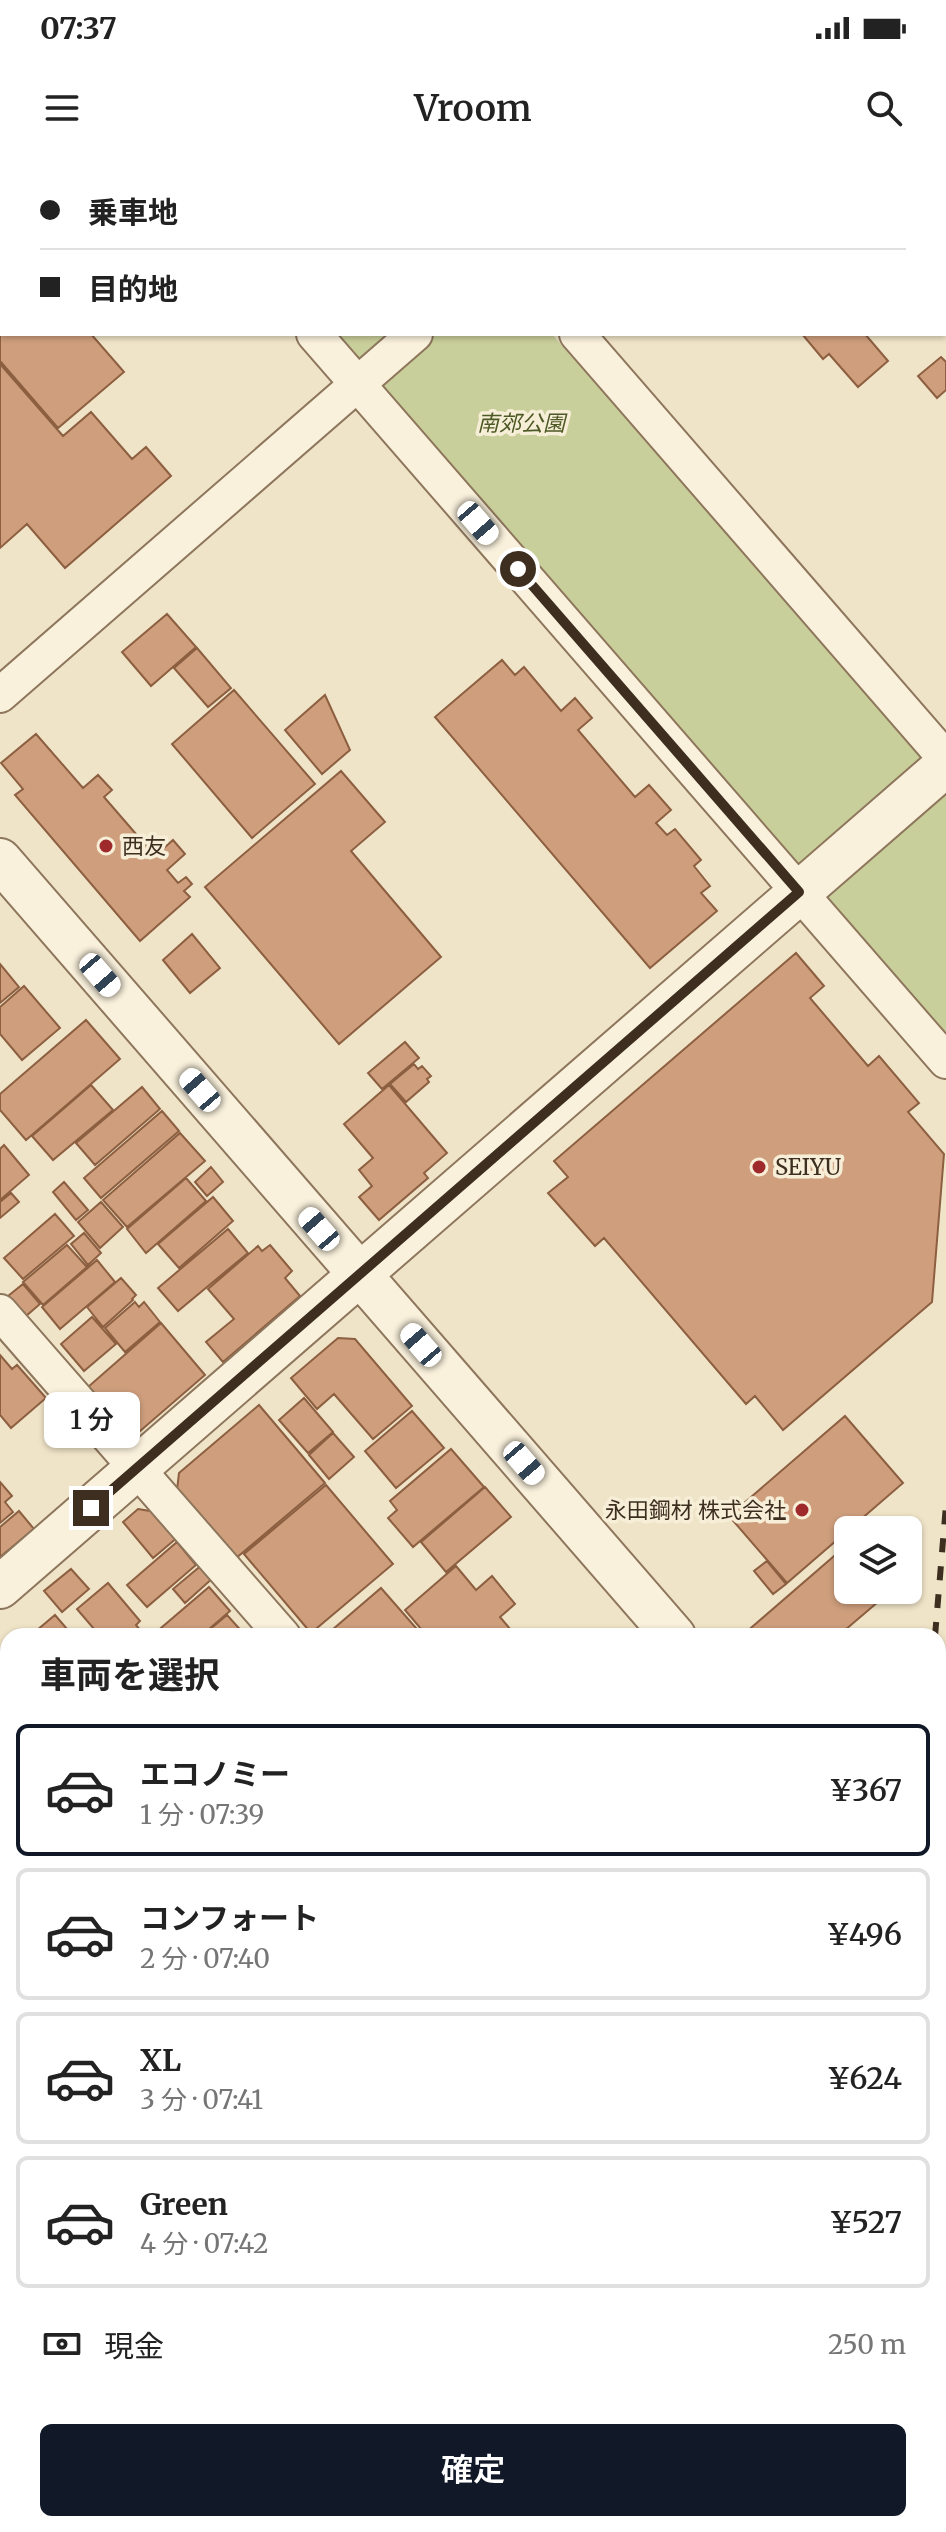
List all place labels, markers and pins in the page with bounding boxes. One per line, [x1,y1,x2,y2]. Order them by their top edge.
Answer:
place label: 西友 [122,832,166,860]
marker: 西友 [97,837,115,855]
place label: SEIYU [775,1153,841,1181]
marker: SEIYU [750,1158,768,1176]
place label: 永田鋼材 株式会社 [605,1496,786,1524]
marker: 永田鋼材 株式会社 [793,1501,811,1519]

